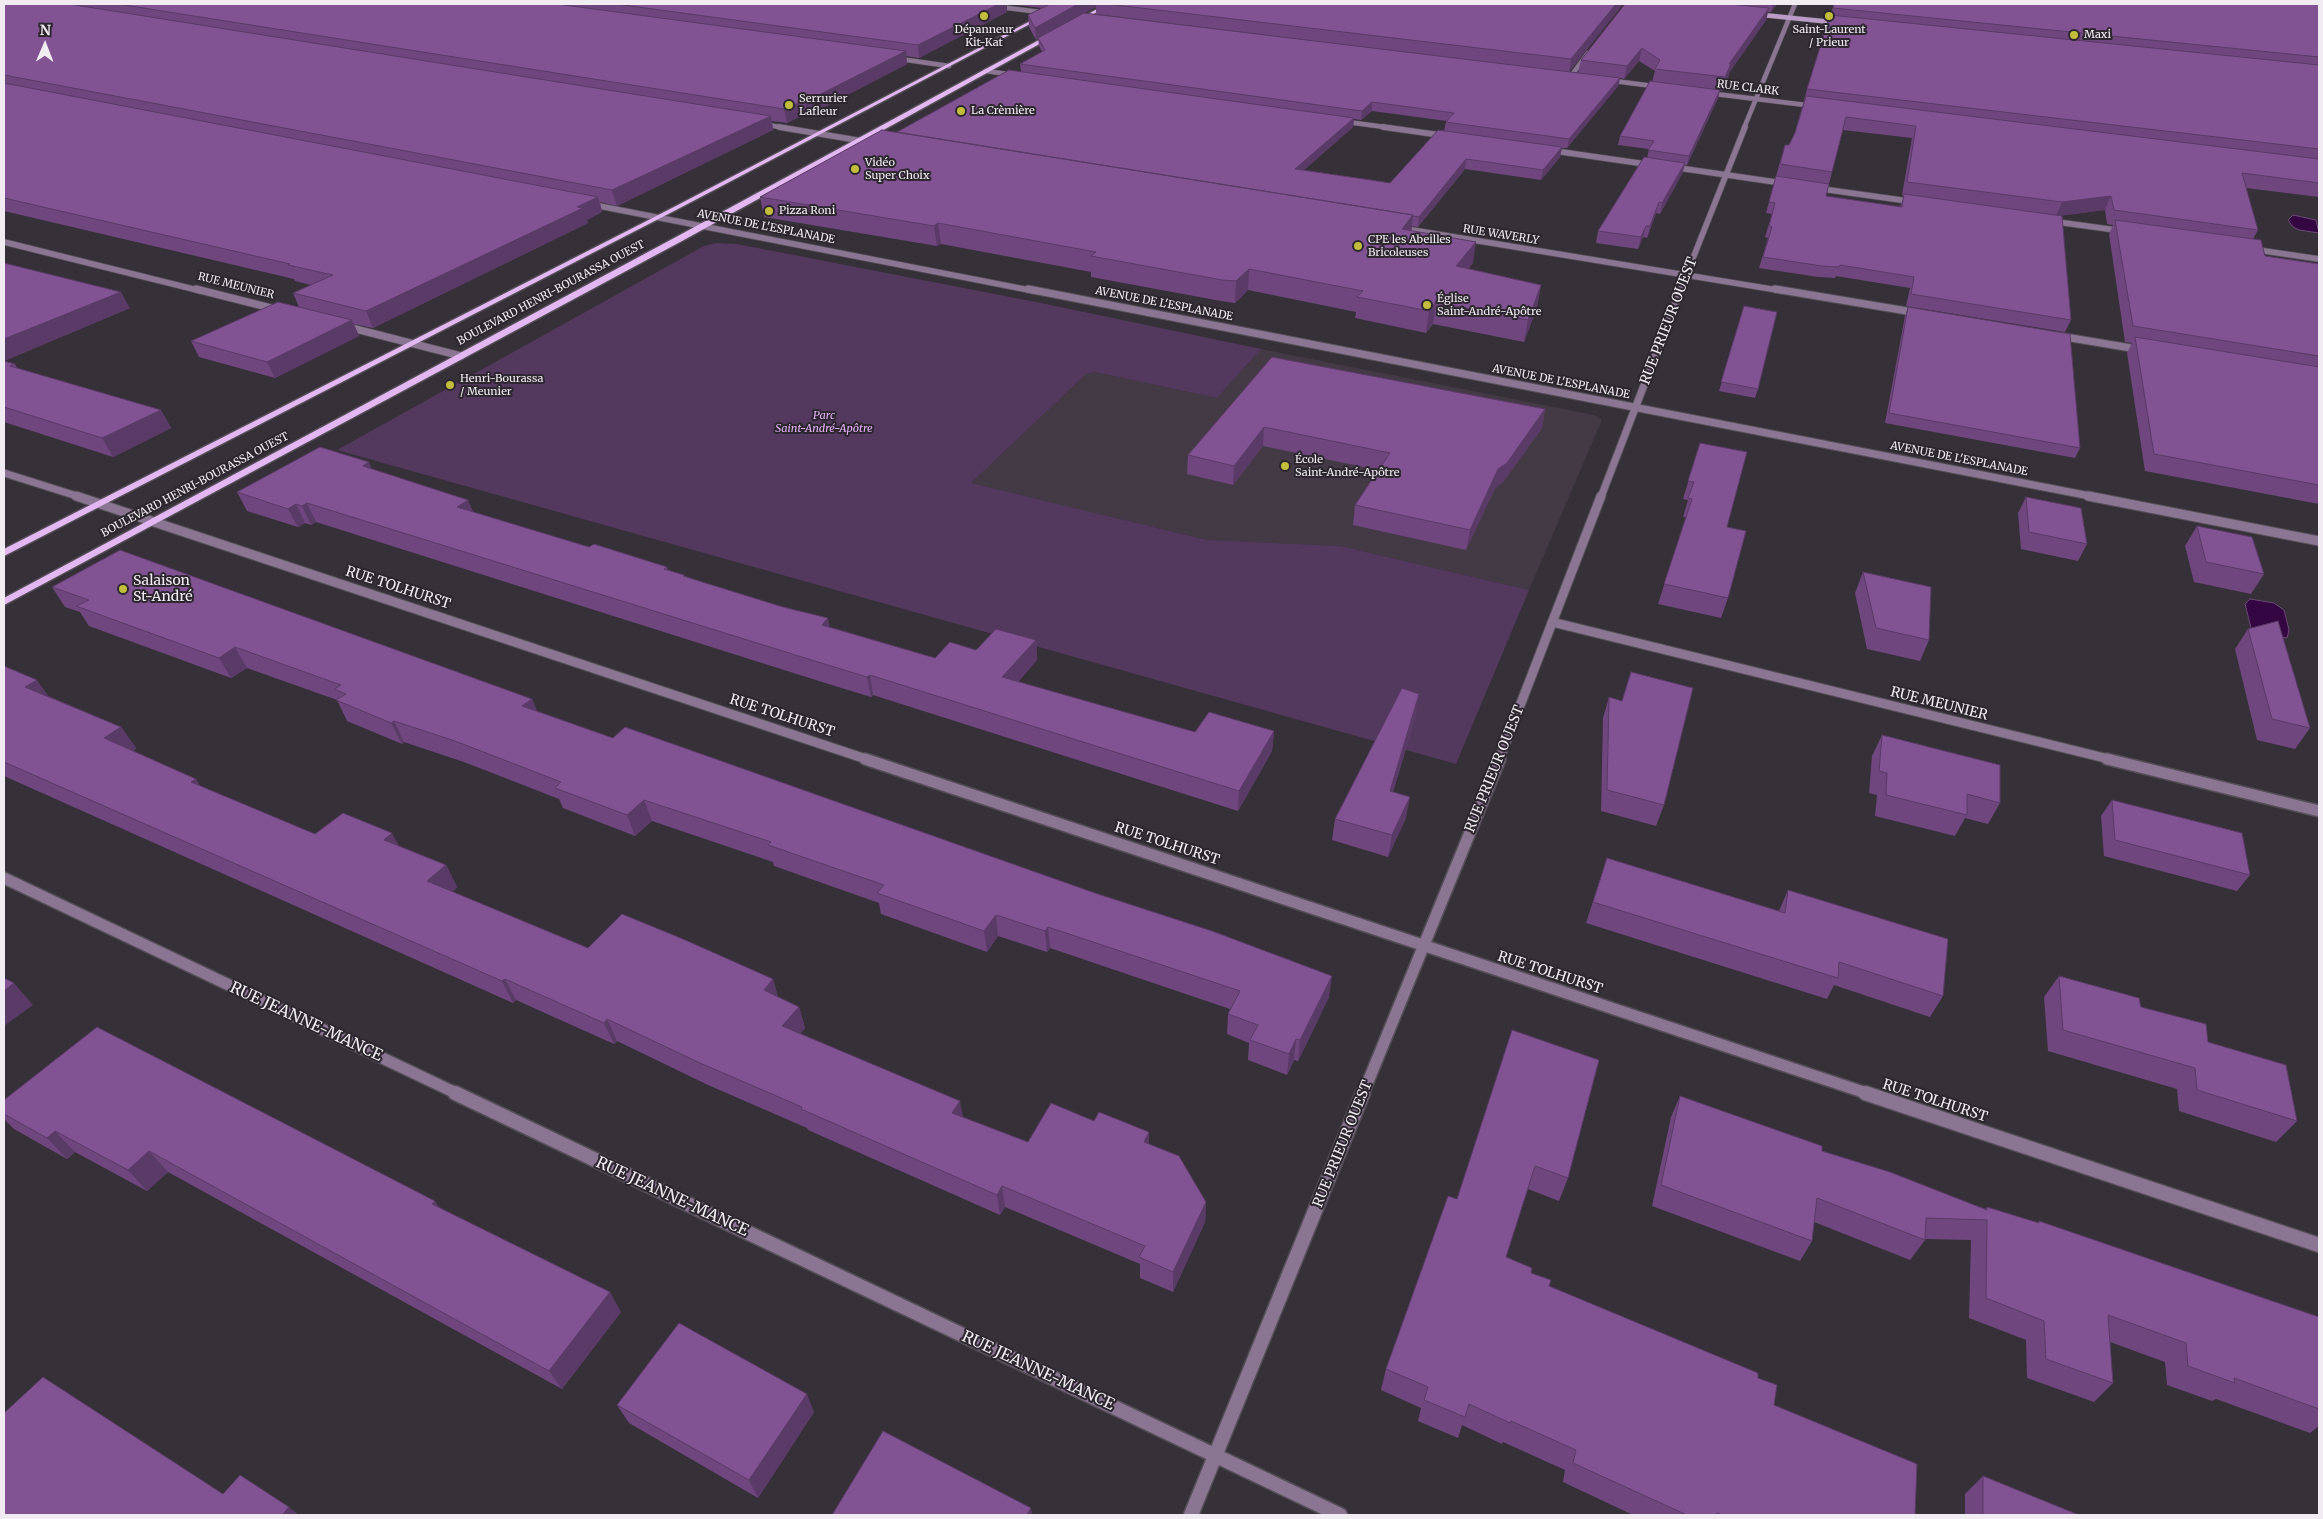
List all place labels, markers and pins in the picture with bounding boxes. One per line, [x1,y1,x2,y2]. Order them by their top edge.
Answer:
marker: Dépanneur Kit-Kat [978,10,990,22]
marker: Saint-Laurent / Prieur [1823,10,1835,22]
place label: Dépanneur Kit-Kat [954,23,1014,49]
place label: Saint-Laurent / Prieur [1792,23,1866,49]
place label: Maxi [2084,28,2111,42]
marker: Maxi [2068,29,2080,41]
place label: Serrurier Lafleur [799,92,847,118]
marker: Serrurier Lafleur [783,99,795,111]
place label: La Crèmière [971,104,1035,118]
marker: La Crèmière [955,105,967,117]
place label: Vidéo Super Choix [865,156,929,182]
marker: Vidéo Super Choix [849,163,861,175]
place label: Pizza Roni [779,204,835,218]
marker: Pizza Roni [763,205,775,217]
place label: CPE les Abeilles Bricoleuses [1368,233,1451,259]
marker: CPE les Abeilles Bricoleuses [1352,240,1364,252]
place label: Église Saint-André-Apôtre [1437,292,1541,318]
marker: Église Saint-André-Apôtre [1421,299,1433,311]
place label: Henri-Bourassa / Meunier [460,372,543,398]
marker: Henri-Bourassa / Meunier [444,379,456,391]
place label: École Saint-André-Apôtre [1295,453,1399,479]
marker: École Saint-André-Apôtre [1279,460,1291,472]
place label: Salaison St-André [133,573,192,606]
marker: Salaison St-André [117,583,129,595]

